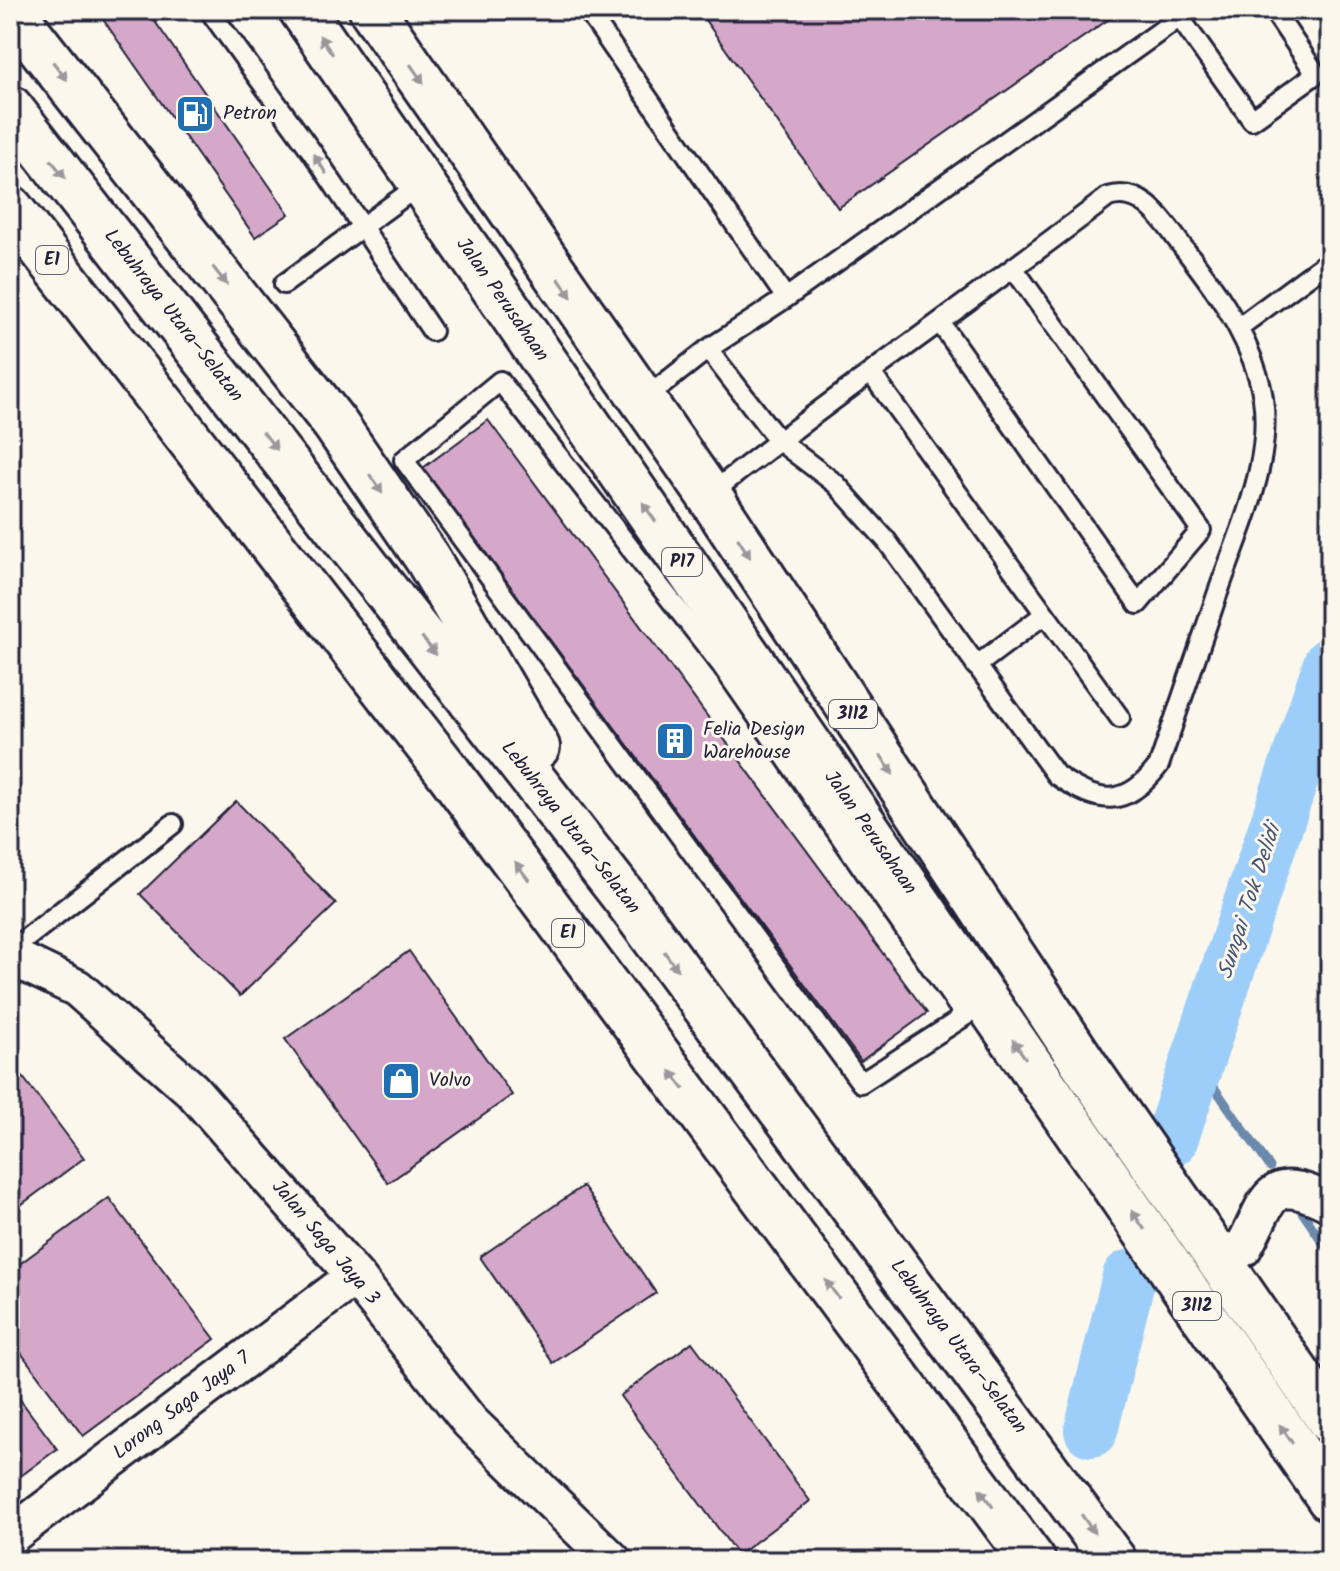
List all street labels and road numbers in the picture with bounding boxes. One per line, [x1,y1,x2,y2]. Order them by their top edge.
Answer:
street label: Lebuhraya Utara–Selatan [95,222,251,410]
street label: Jalan Perusahaan [447,231,557,369]
road number: E1 [36,246,68,274]
road number: P17 [662,548,702,576]
road number: 3112 [829,700,877,728]
street label: Lebuhraya Utara–Selatan [492,734,648,922]
street label: Jalan Perusahaan [815,764,925,902]
road number: E1 [552,919,584,947]
street label: Jalan Saga Jaya 3 [263,1173,387,1313]
street label: Lebuhraya Utara–Selatan [881,1253,1035,1441]
road number: 3112 [1173,1292,1221,1320]
street label: Lorong Saga Jaya 7 [106,1343,258,1469]

